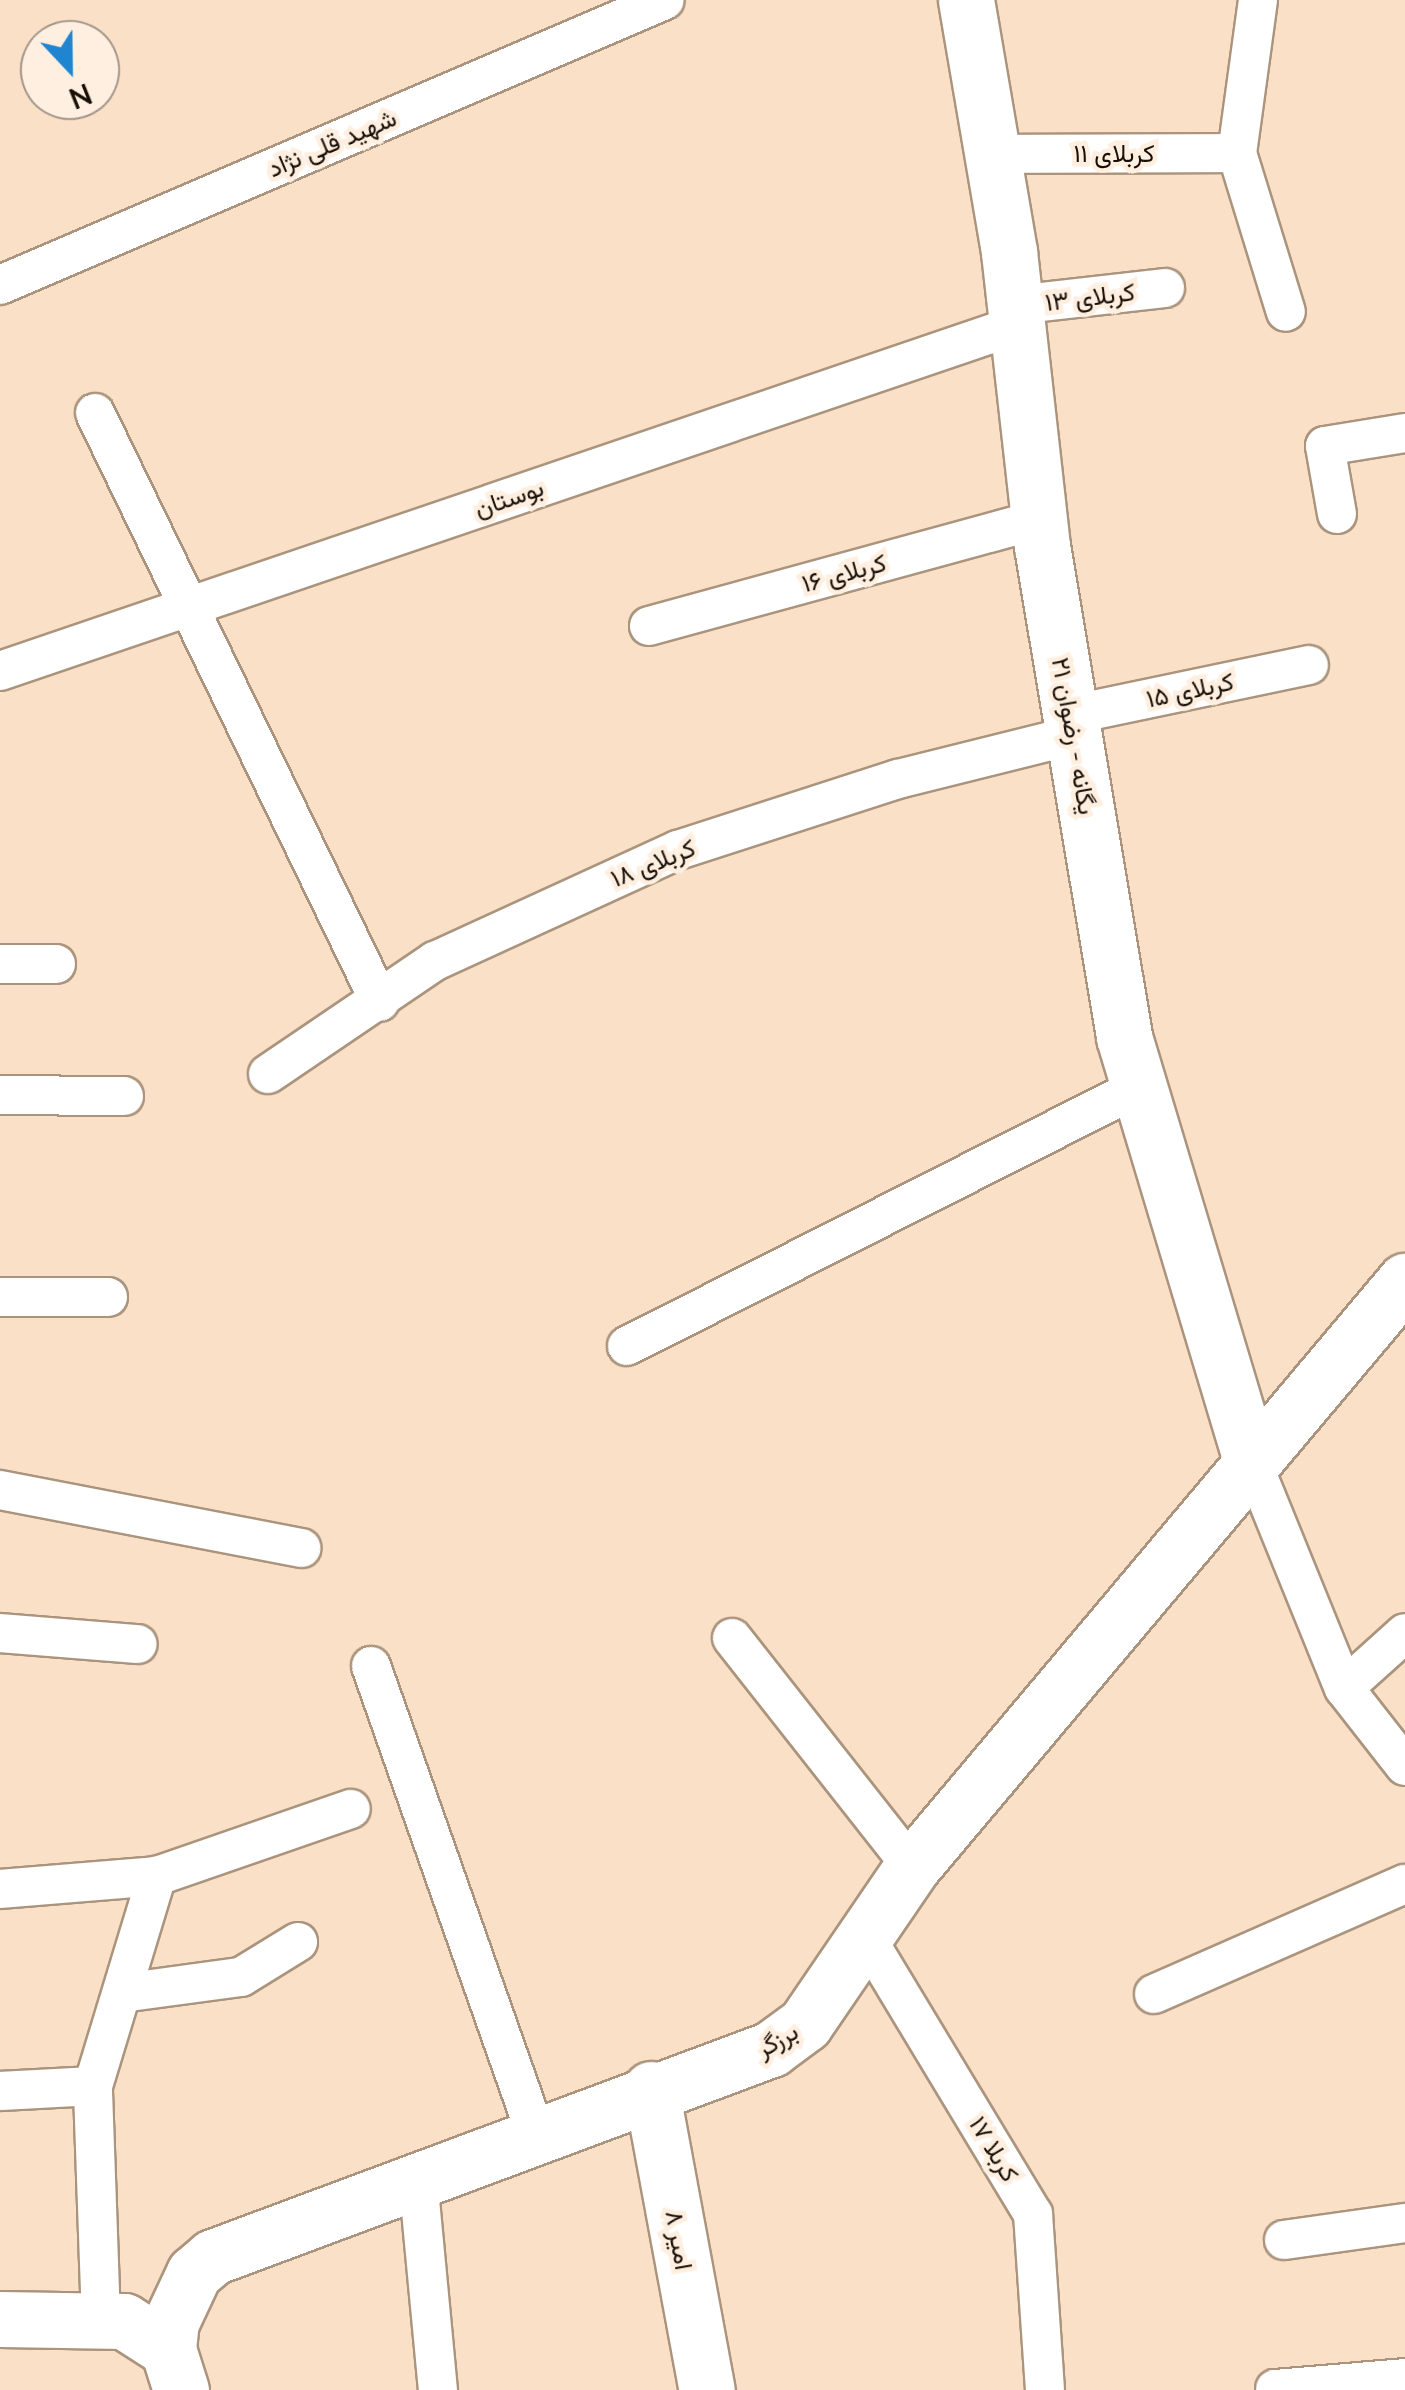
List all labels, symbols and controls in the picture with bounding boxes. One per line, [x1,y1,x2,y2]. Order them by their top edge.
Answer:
north arrow [20,20,120,120]
text: N [64,76,97,117]
street label: شهید قلی نژاد [263,102,401,184]
street label: کربلای ۱۱ [1073,138,1155,168]
street label: کربلای ۱۳ [1043,277,1137,317]
street label: بوستان [470,472,548,524]
street label: کربلای ۱۶ [799,547,889,599]
street label: یگانه - رضوان ۲۱ [1045,655,1103,817]
street label: کربلای ۱۵ [1143,666,1237,714]
street label: کربلای ۱۸ [606,832,700,894]
street label: برزگر [751,2016,803,2064]
street label: کربلا ۱۷ [963,2111,1025,2187]
street label: امیر ۸ [659,2208,699,2272]

